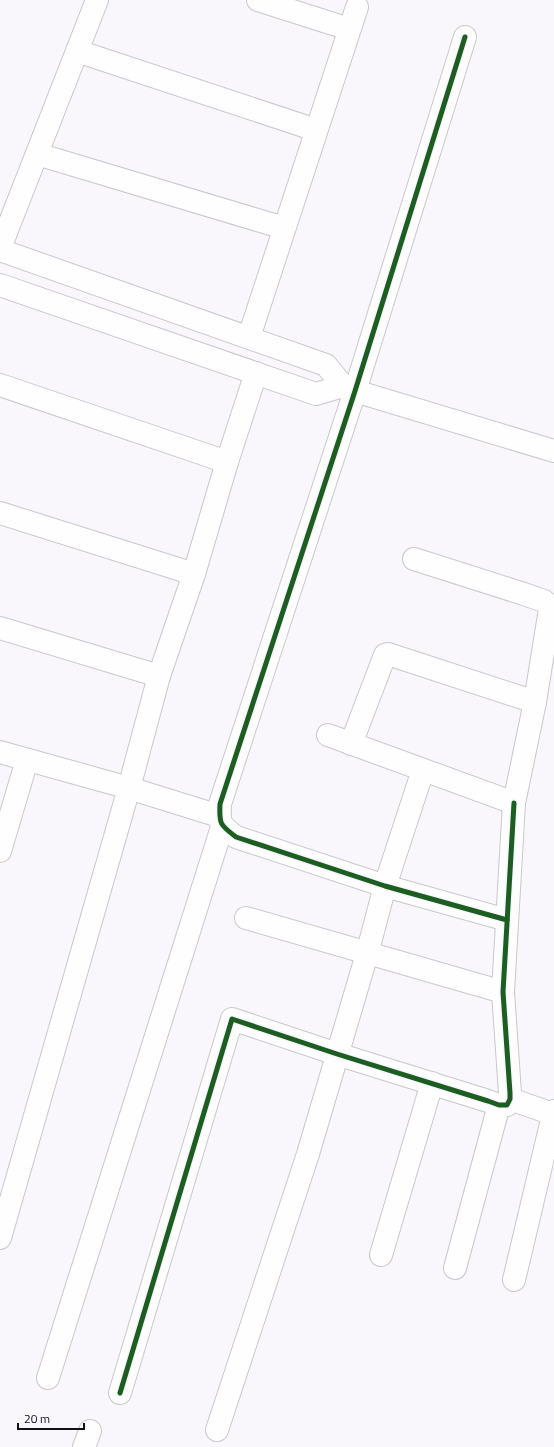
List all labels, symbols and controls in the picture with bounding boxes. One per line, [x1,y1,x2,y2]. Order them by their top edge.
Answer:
scale bar [18,1405,84,1431]
text: 20 m [24,1409,50,1428]

